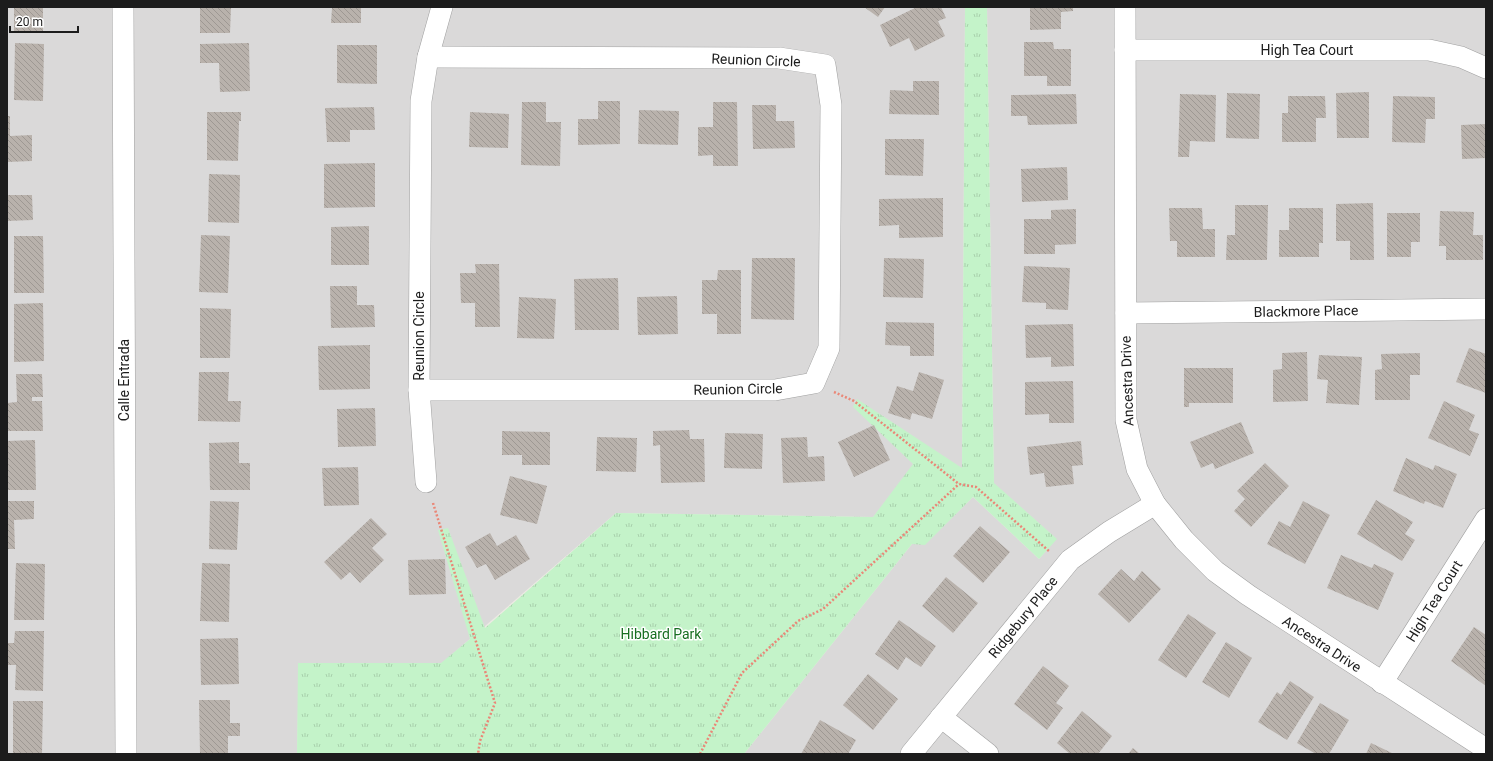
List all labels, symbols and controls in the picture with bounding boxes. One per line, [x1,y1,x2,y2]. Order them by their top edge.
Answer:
scale bar [10,8,78,34]
text: 20 m [16,15,43,29]
street label: High Tea Court [1261,42,1354,58]
street label: Reunion Circle [711,50,801,70]
street label: Reunion Circle [411,291,427,381]
street label: Blackmore Place [1254,302,1358,320]
street label: Ancestra Drive [1117,336,1137,426]
street label: Calle Entrada [116,339,132,421]
street label: Reunion Circle [693,380,783,398]
street label: High Tea Court [1403,557,1466,645]
street label: Ridgebury Place [985,573,1061,661]
street label: Ancestra Drive [1280,613,1364,675]
park label: Hibbard Park [621,626,702,642]

